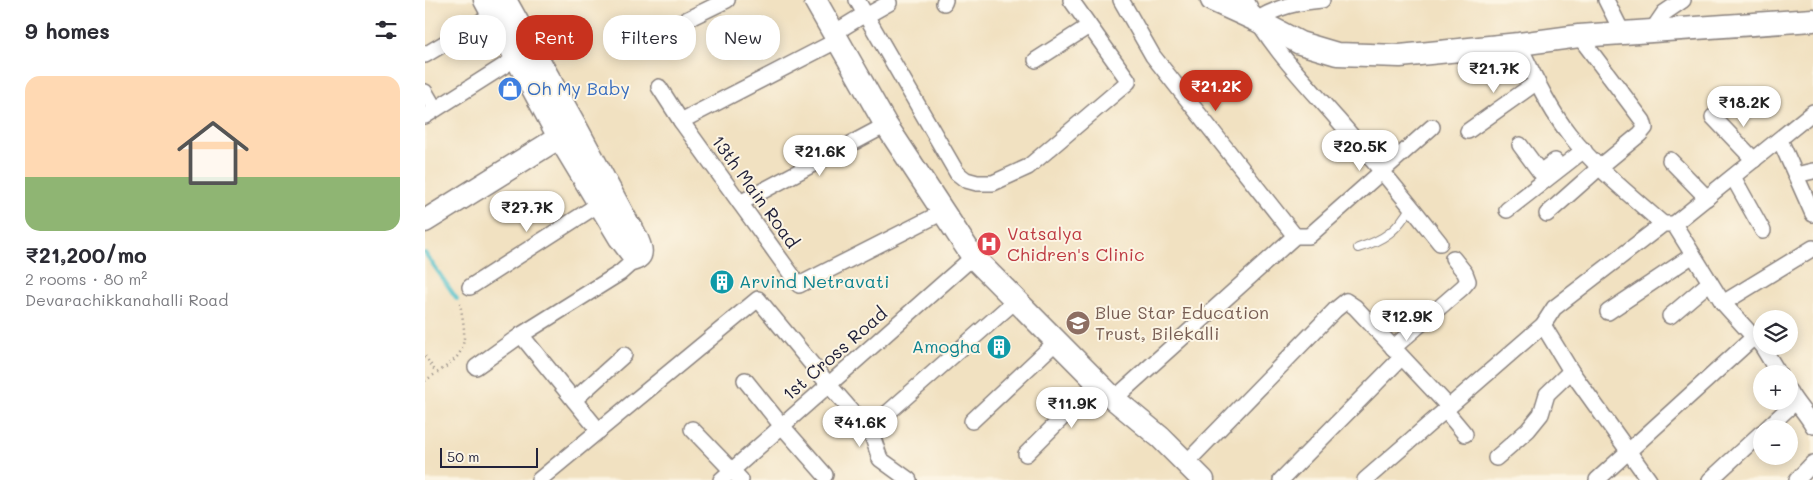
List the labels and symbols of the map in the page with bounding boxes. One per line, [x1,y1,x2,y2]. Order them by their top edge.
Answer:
pin: ₹21.7K [1453,52,1535,94]
pin: ₹21.2K [1175,70,1257,112]
shop icon: Oh My Baby [497,76,523,102]
place label: Oh My Baby [527,76,630,100]
pin: ₹18.2K [1703,86,1785,128]
street label: 13th Main Road [707,130,805,253]
pin: ₹20.5K [1319,130,1401,172]
pin: ₹21.6K [779,134,861,177]
pin: ₹27.7K [486,190,568,233]
place label: Vatsalya Chidren's Clinic [1007,221,1145,266]
hospital icon: Vatsalya Chidren's Clinic [976,231,1002,257]
building icon: Arvind Netravati [709,269,735,295]
place label: Arvind Netravati [739,269,889,293]
place label: Blue Star Education Trust, Bilekalli [1095,300,1269,345]
pin: ₹12.9K [1366,300,1448,342]
street label: 1st Cross Road [777,301,892,405]
school or university icon: Blue Star Education Trust, Bilekalli [1065,310,1091,336]
place label: Amogha [912,334,981,358]
building icon: Amogha [986,334,1012,360]
pin: ₹11.9K [1031,386,1113,429]
pin: ₹41.6K [819,406,901,448]
scale bar [440,445,537,468]

